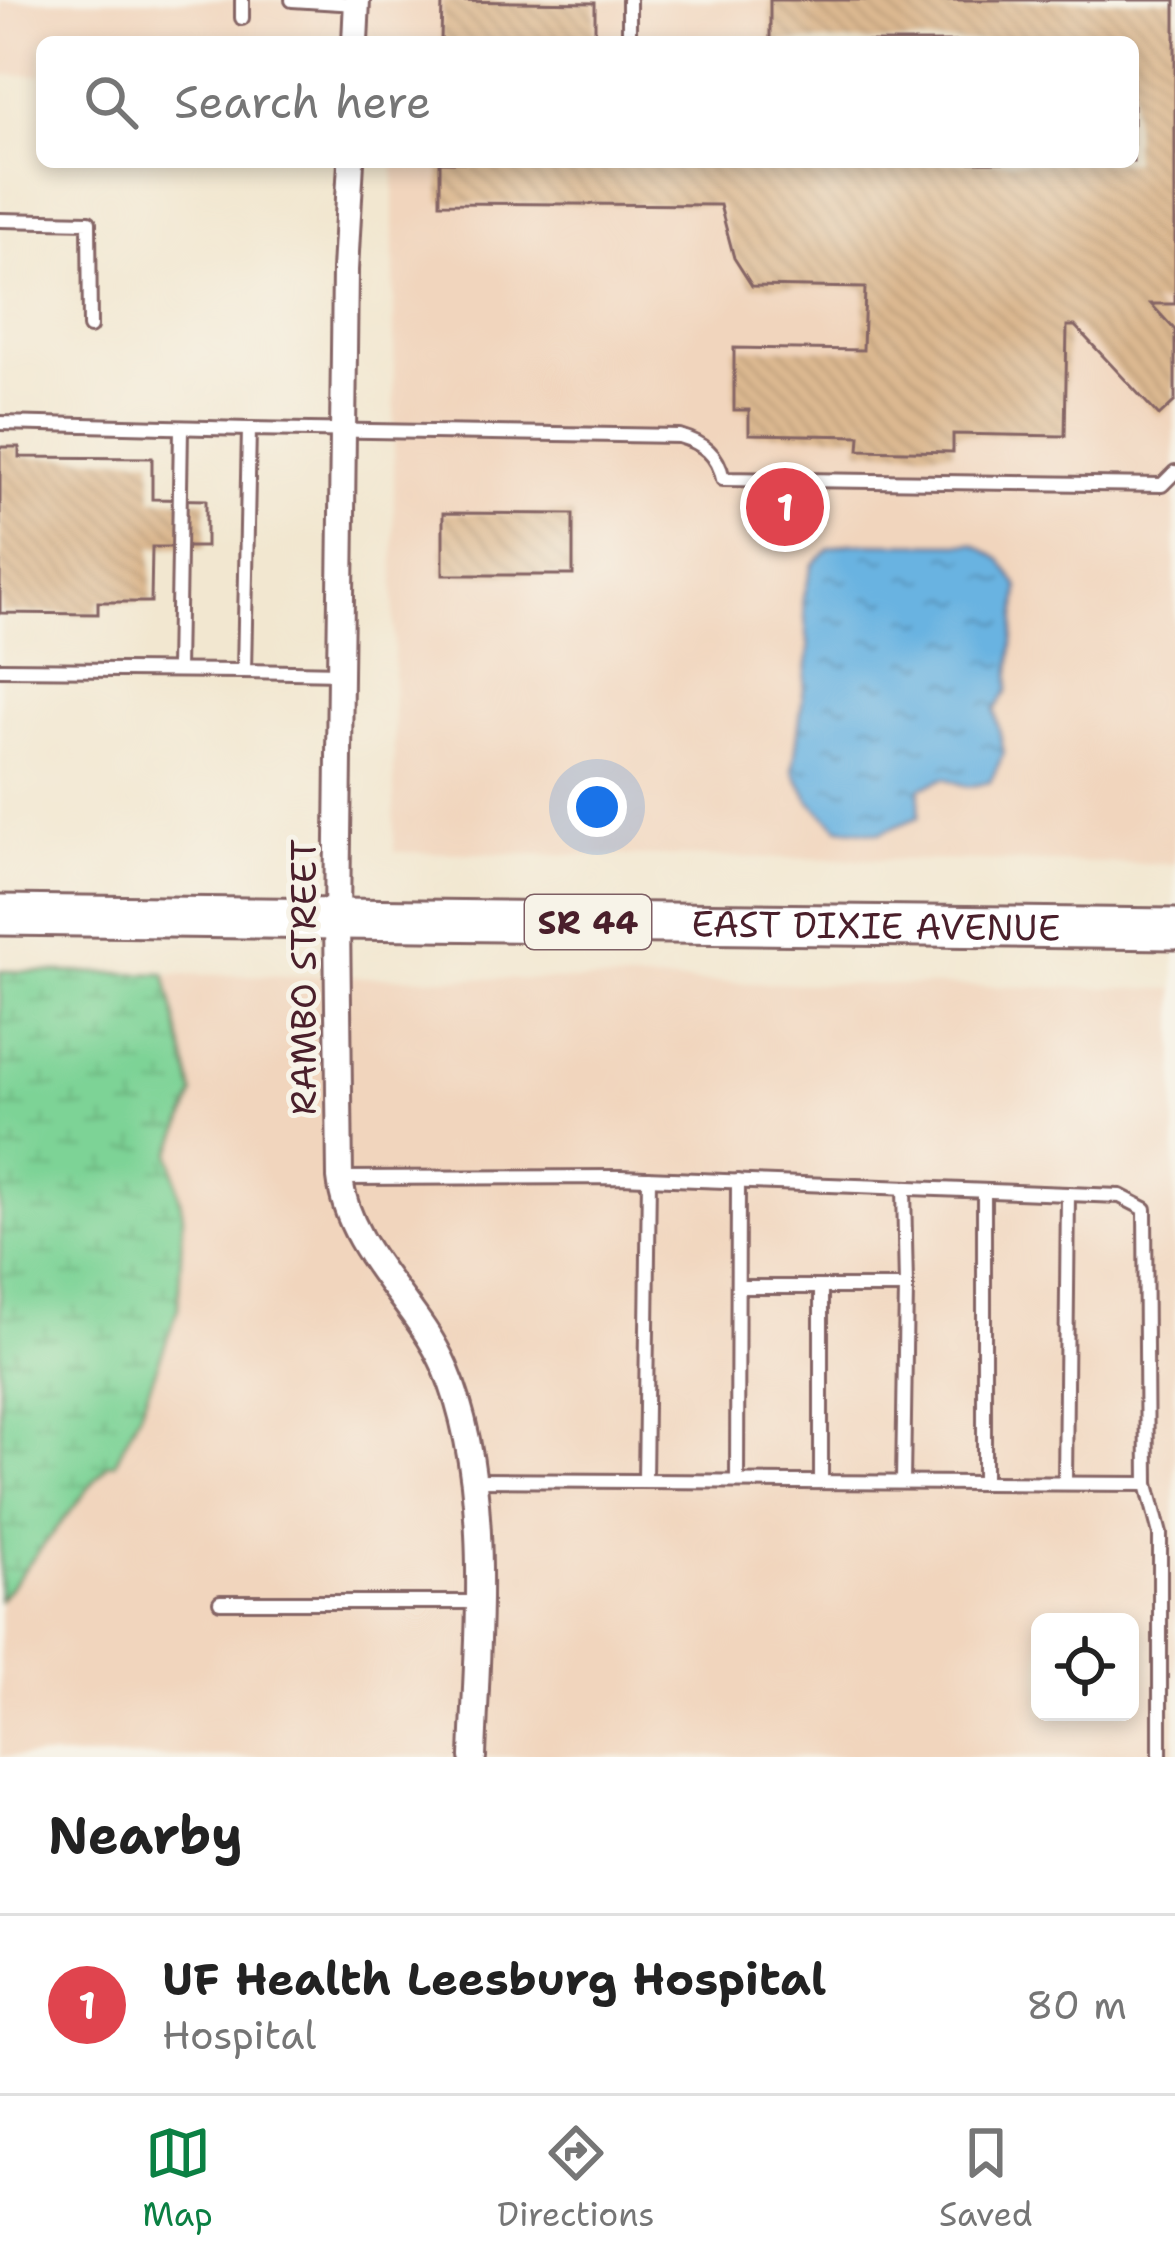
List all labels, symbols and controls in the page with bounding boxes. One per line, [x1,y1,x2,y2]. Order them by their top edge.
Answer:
search box [36,36,1139,168]
icon: search [78,69,144,135]
text: Search here [174,72,431,132]
pin: 1 [746,462,824,552]
your location [567,777,627,837]
street label: RAMBO STREET [279,839,328,1115]
road number: SR 44 [525,895,651,949]
street label: EAST DIXIE AVENUE [691,899,1061,953]
map controls [1031,1613,1139,1721]
button: locate [1031,1613,1139,1721]
text: Nearby [48,1801,243,1869]
text: UF Health Leesburg Hospital [162,1949,826,2009]
text: 1 [78,1979,96,2031]
text: 80 m [1026,1979,1127,2031]
text: Hospital [162,2009,316,2061]
tab: Map [142,2120,213,2237]
tab: Directions [497,2120,655,2237]
tab: Saved [939,2120,1033,2237]

